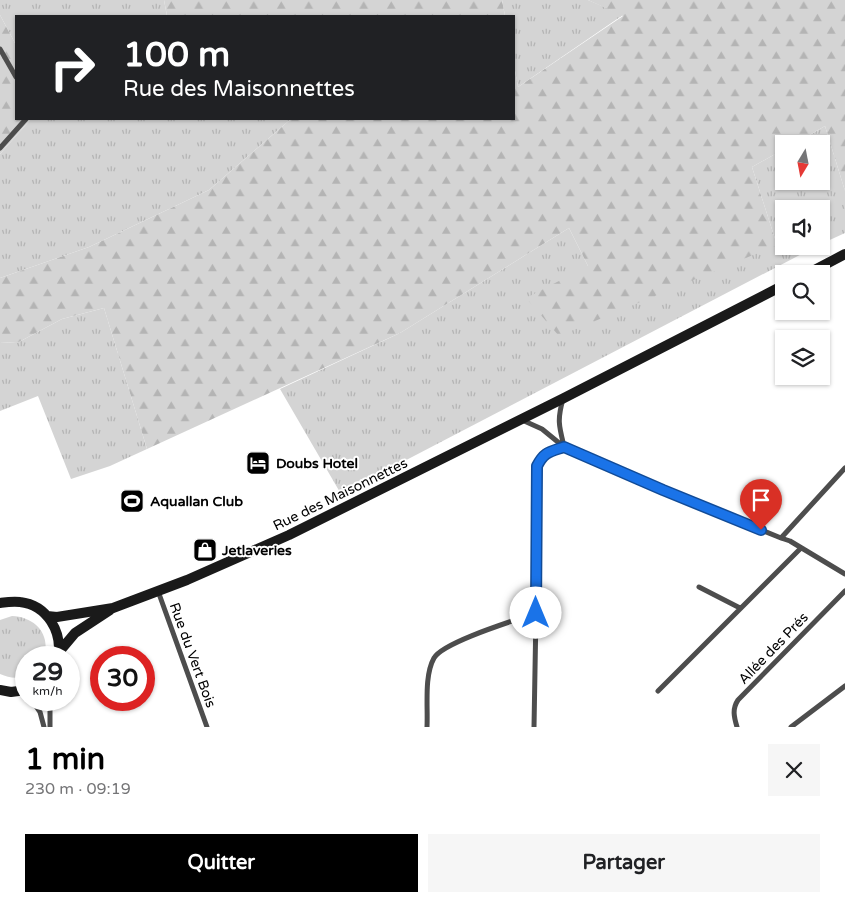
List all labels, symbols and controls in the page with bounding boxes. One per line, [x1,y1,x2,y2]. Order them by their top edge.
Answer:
text: 100 m [123,34,230,76]
icon: right [40,35,105,100]
text: Rue des Maisonnettes [123,76,355,102]
north arrow [775,135,830,190]
map controls [775,135,830,385]
button: sound [775,200,830,255]
button: search [775,265,830,320]
button: layers [775,330,830,385]
hotel icon: Doubs Hotel [245,450,271,476]
street label: Rue des Maisonnettes [270,454,410,534]
place label: Doubs Hotel [276,455,358,472]
pin [740,479,782,530]
icon: arrive [747,486,775,514]
sports icon: Aquallan Club [119,488,145,514]
place label: Aquallan Club [150,493,243,510]
shop icon: Jetlaveries [192,537,218,563]
place label: Jetlaveries [221,542,292,559]
position arrow [509,586,561,638]
street label: Rue du Vert Bois [166,600,220,710]
street label: Allée des Prés [735,609,812,688]
speed limit sign: 30 [90,646,155,711]
text: 29 [32,657,63,687]
text: km/h [32,684,63,698]
text: 1 min [25,741,105,778]
button: close [768,744,820,796]
text: 230 m · 09:19 [25,779,131,799]
button: Quitter [25,834,418,892]
button: Partager [428,834,820,892]

